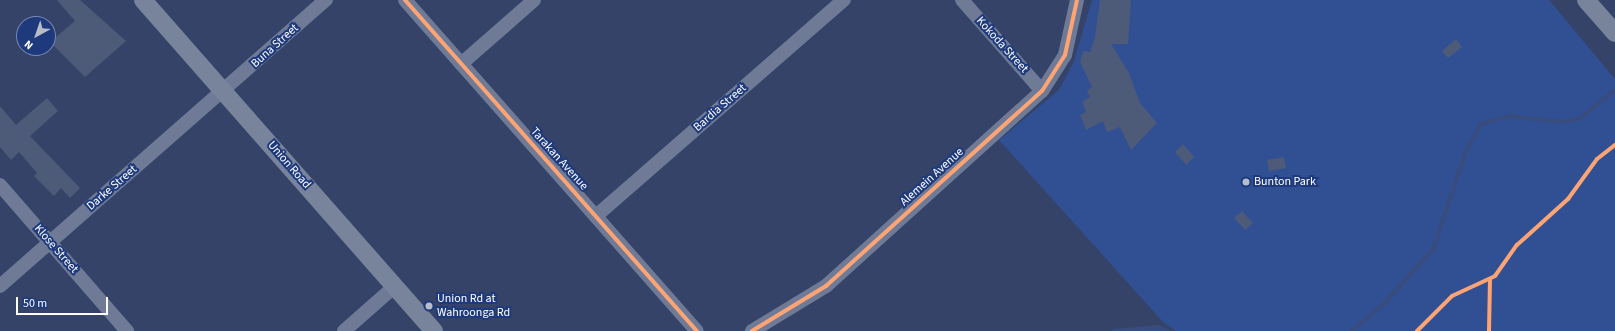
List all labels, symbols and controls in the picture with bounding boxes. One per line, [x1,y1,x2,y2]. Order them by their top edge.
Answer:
street label: Kokoda Street [973,14,1031,76]
north arrow [16,16,56,56]
street label: Buna Street [248,21,302,71]
text: N [21,37,36,53]
street label: Bardia Street [691,81,749,135]
street label: Tarakan Avenue [527,125,591,193]
street label: Union Road [264,138,314,192]
street label: Alemein Avenue [897,145,967,209]
street label: Darke Street [84,162,140,214]
place label: Bunton Park [1254,175,1316,189]
marker: Bunton Park [1241,177,1251,187]
street label: Klose Street [31,222,81,276]
scale bar [18,289,110,315]
place label: Union Rd at Wahroonga Rd [437,292,510,320]
text: 50 m [23,295,47,312]
marker: Union Rd at Wahroonga Rd [424,301,434,311]

